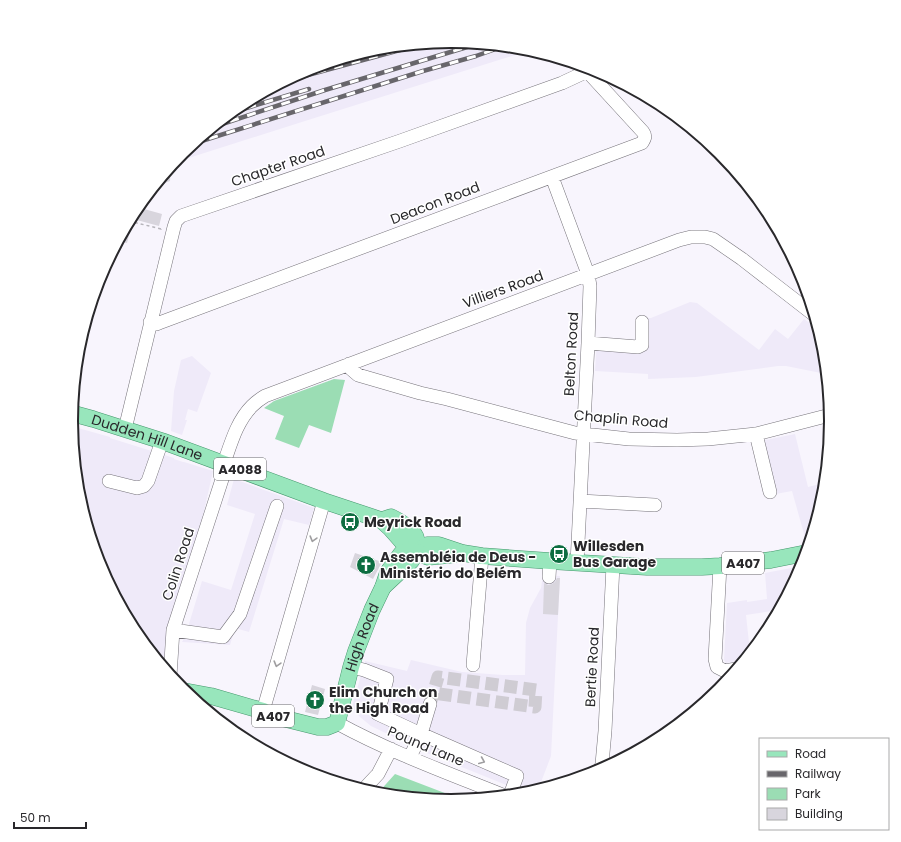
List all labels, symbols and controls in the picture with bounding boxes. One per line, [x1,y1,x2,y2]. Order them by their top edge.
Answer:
street label: Chapter Road [228,141,328,191]
street label: Deacon Road [387,177,483,229]
street label: Villiers Road [460,265,546,313]
street label: Belton Road [559,312,583,396]
street label: Chaplin Road [573,405,669,433]
street label: Dudden Hill Lane [89,409,206,465]
road number: A4088 [214,458,266,480]
bus stop icon: Meyrick Road [339,511,361,533]
place label: Meyrick Road [364,512,462,532]
street label: Colin Road [157,525,199,603]
one-way arrow [309,535,318,542]
place label: Willesden Bus Garage [573,536,657,572]
bus stop icon: Willesden Bus Garage [548,543,570,565]
place label: Assembléia de Deus - Ministério do Belém [380,547,537,583]
road number: A407 [722,552,764,574]
church icon: Assembléia de Deus - Ministério do Belém [355,554,377,576]
street label: High Road [340,600,384,674]
street label: Bertie Road [580,627,604,707]
one-way arrow [273,660,282,667]
place label: Elim Church on the High Road [329,682,437,718]
church icon: Elim Church on the High Road [304,689,326,711]
road number: A407 [252,705,294,727]
street label: Pound Lane [385,721,468,771]
legend [759,738,889,830]
text: Road [795,745,826,762]
one-way arrow [478,756,485,764]
text: Railway [795,765,841,782]
text: Park [795,785,822,802]
scale bar [14,804,86,830]
text: Building [795,805,843,822]
text: 50 m [20,809,51,826]

